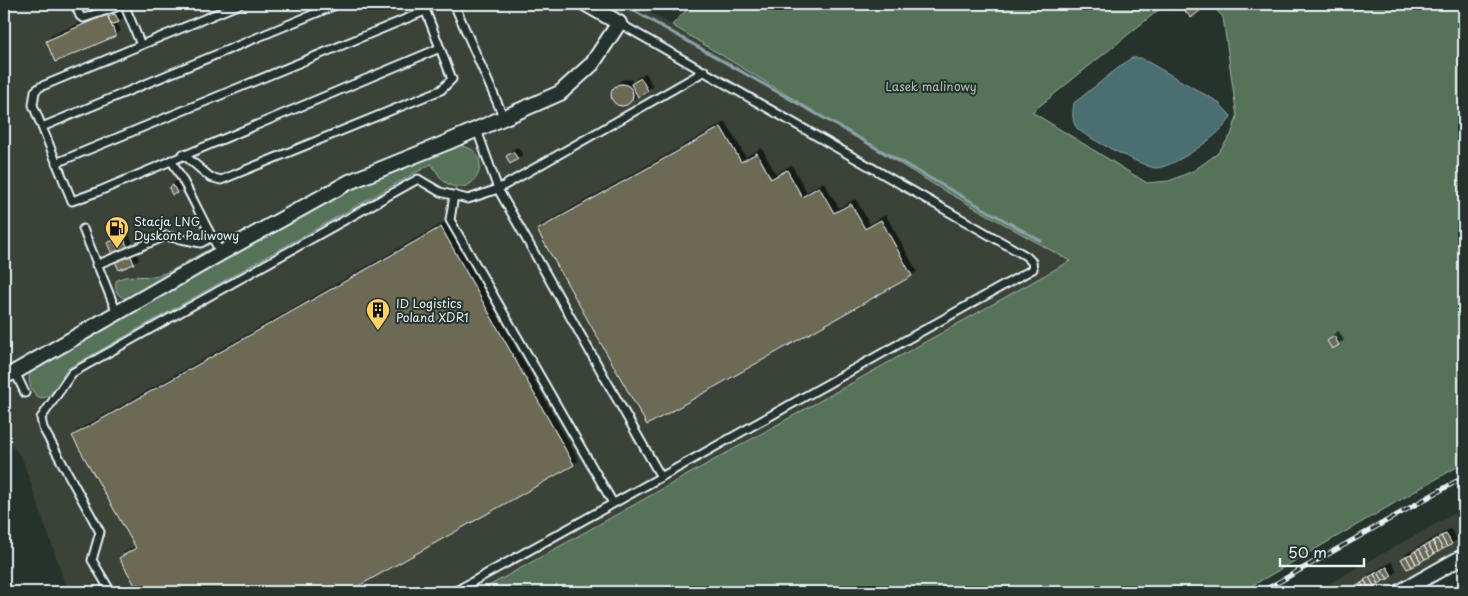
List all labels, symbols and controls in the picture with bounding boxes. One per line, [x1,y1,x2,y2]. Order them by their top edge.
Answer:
park label: Lasek malinowy [886,77,976,95]
place label: Stacja LNG Dyskont Paliwowy [134,212,239,244]
fuel station icon: Stacja LNG Dyskont Paliwowy [104,215,130,249]
place label: ID Logistics Poland XDR1 [396,294,469,326]
building icon: ID Logistics Poland XDR1 [365,297,391,331]
scale bar [1280,536,1364,568]
text: 50 m [1288,540,1327,563]

